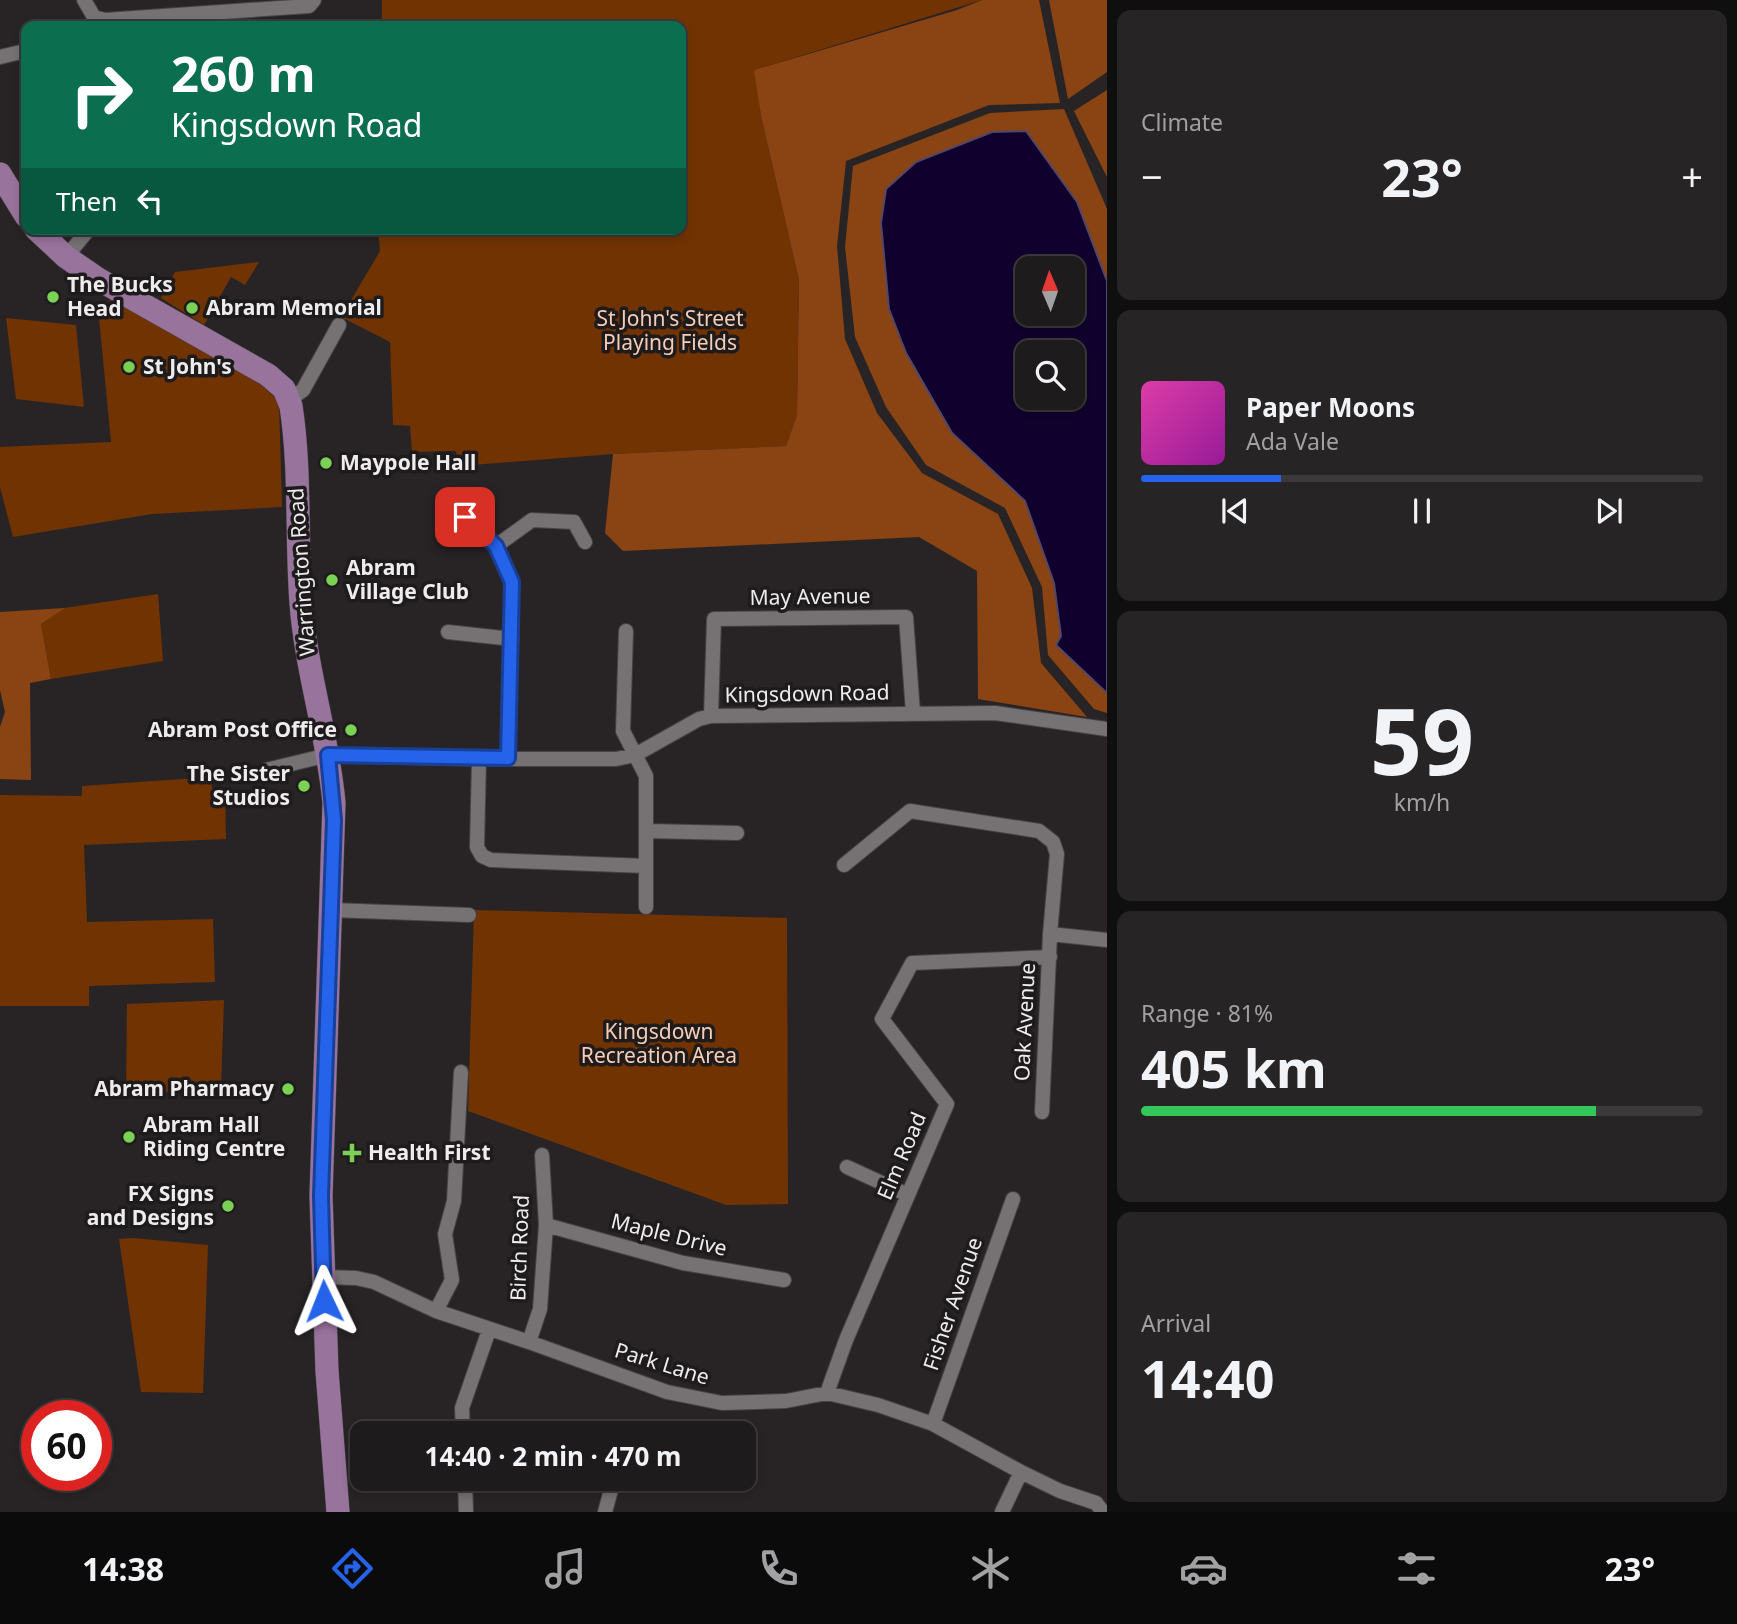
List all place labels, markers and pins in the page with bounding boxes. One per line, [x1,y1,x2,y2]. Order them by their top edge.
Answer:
place label: The Bucks Head [67,270,173,322]
marker: The Bucks Head [45,289,61,305]
place label: Abram Memorial [206,293,382,321]
marker: Abram Memorial [184,300,200,316]
place label: St John's [143,352,232,380]
marker: St John's [121,359,137,375]
place label: Maypole Hall [340,448,476,476]
marker: Maypole Hall [318,455,334,471]
pin [435,487,495,547]
place label: Abram Village Club [346,553,469,605]
marker: Abram Village Club [324,572,340,588]
place label: Abram Post Office [148,715,337,743]
marker: Abram Post Office [343,722,359,738]
place label: The Sister Studios [187,759,291,811]
marker: The Sister Studios [296,778,312,794]
place label: Abram Pharmacy [94,1074,274,1102]
marker: Abram Pharmacy [280,1081,296,1097]
place label: Abram Hall Riding Centre [143,1110,285,1162]
marker: Abram Hall Riding Centre [121,1129,137,1145]
place label: Health First [368,1138,491,1166]
marker: Health First [342,1143,362,1163]
place label: FX Signs and Designs [87,1179,214,1231]
marker: FX Signs and Designs [220,1198,236,1214]

